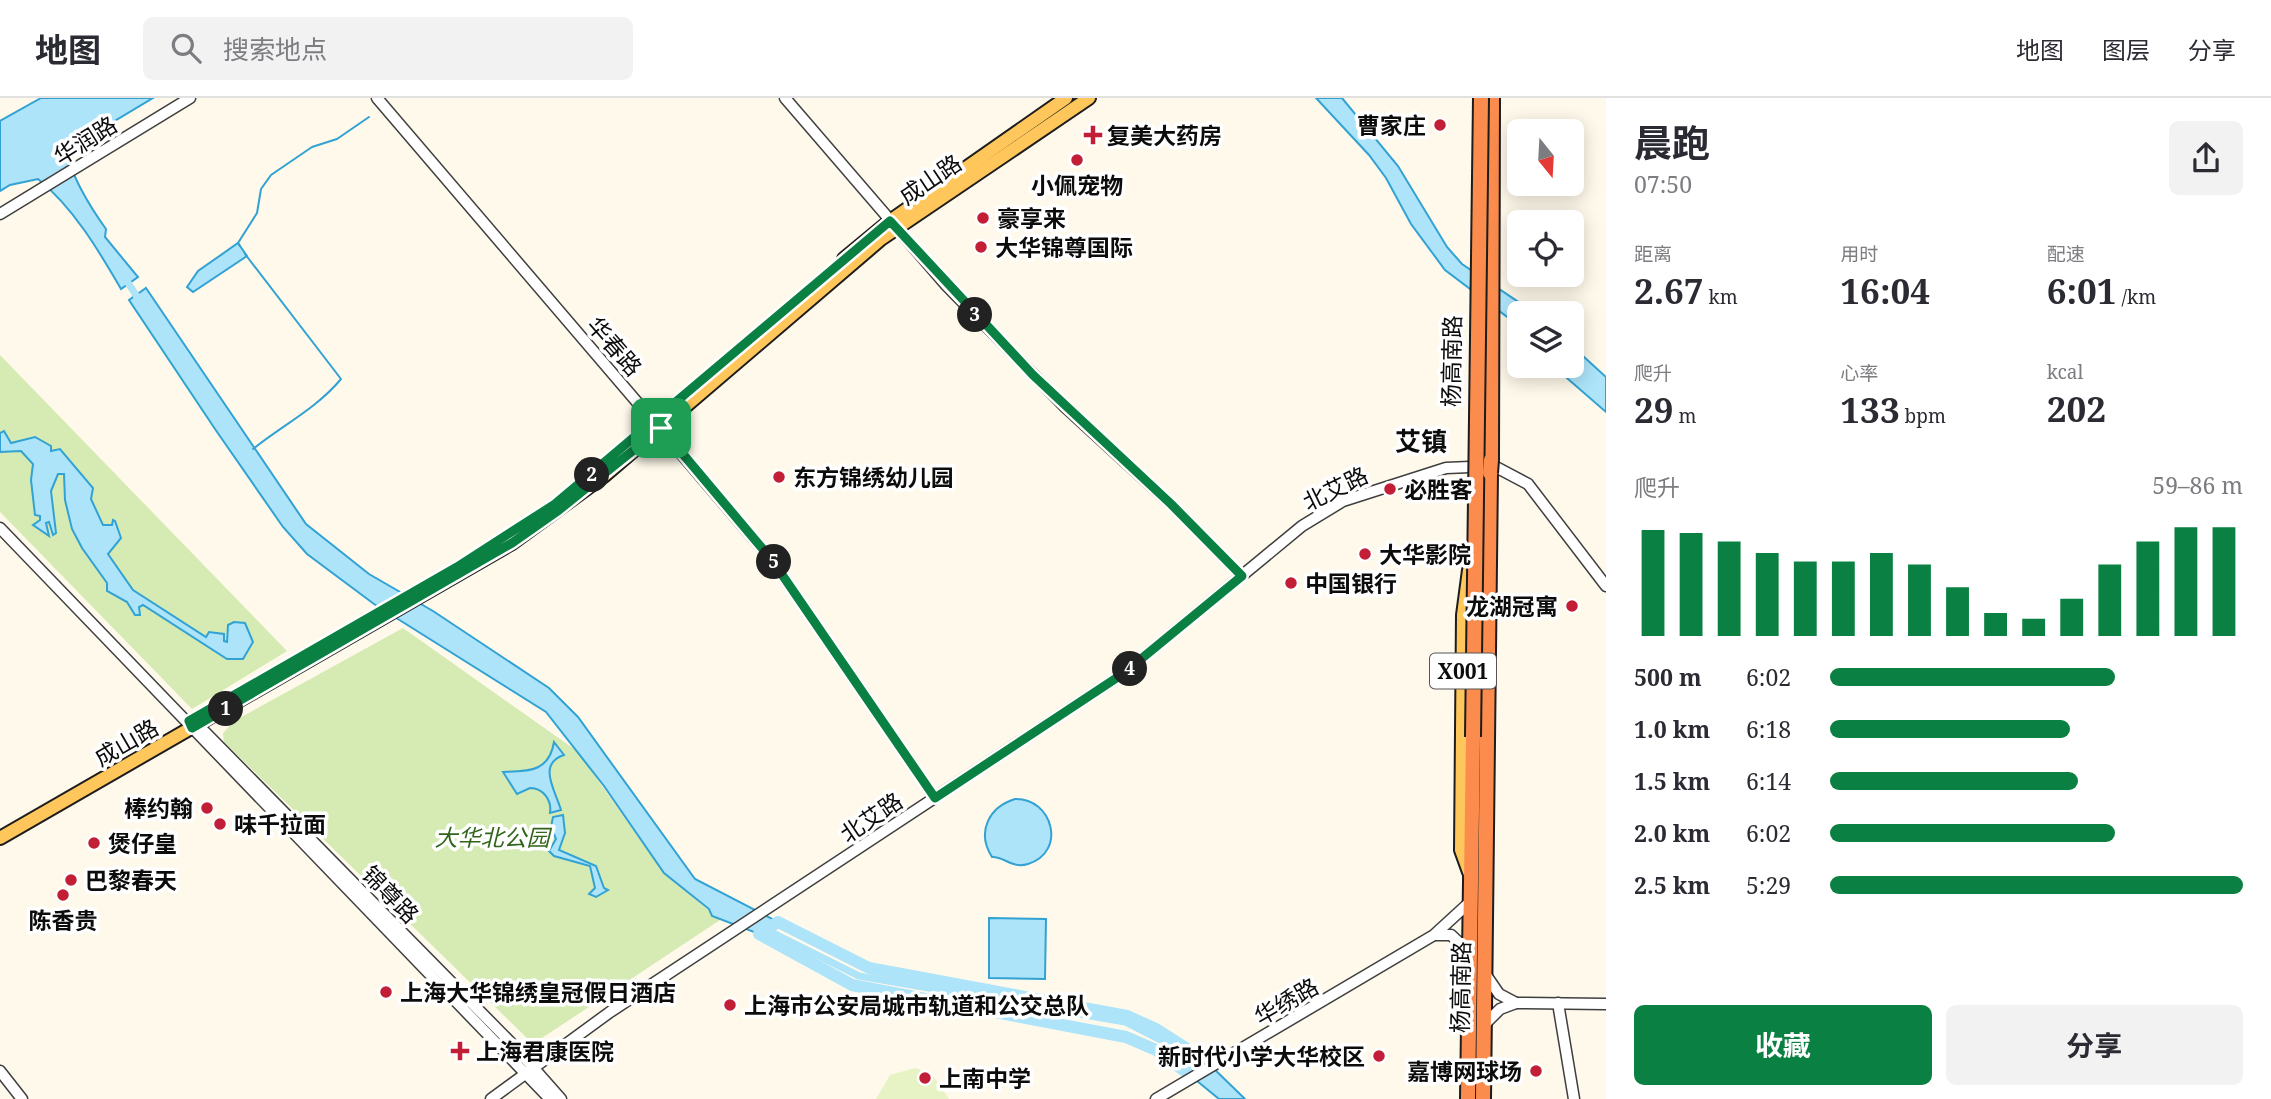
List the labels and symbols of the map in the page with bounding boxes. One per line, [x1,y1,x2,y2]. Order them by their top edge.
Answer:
street label: 华润路 [47,108,123,172]
place label: 曹家庄 [1357,109,1426,141]
marker: 曹家庄 [1432,117,1448,133]
place label: 复美大药房 [1107,119,1222,151]
north arrow [1507,119,1584,196]
marker: 复美大药房 [1085,127,1101,143]
street label: 成山路 [892,146,968,212]
marker: 小佩宠物 [1069,152,1085,168]
place label: 小佩宠物 [1031,169,1123,201]
place label: 豪享来 [997,202,1066,234]
marker: 豪享来 [975,210,991,226]
place label: 大华锦尊国际 [995,231,1133,263]
marker: 大华锦尊国际 [973,239,989,255]
pin: 3 [958,298,992,332]
street label: 华春路 [580,309,650,383]
street label: 杨高南路 [1434,315,1468,407]
pin [631,398,691,458]
district label: 艾镇 [1395,423,1447,459]
pin: 2 [574,458,610,492]
street label: 北艾路 [1297,458,1373,518]
place label: 东方锦绣幼儿园 [793,461,954,493]
marker: 东方锦绣幼儿园 [771,469,787,485]
place label: 必胜客 [1404,473,1473,505]
marker: 必胜客 [1382,481,1398,497]
place label: 大华影院 [1379,538,1471,570]
pin: 5 [756,545,792,580]
marker: 大华影院 [1357,546,1373,562]
place label: 中国银行 [1305,567,1397,599]
marker: 中国银行 [1283,575,1299,591]
place label: 龙湖冠寓 [1466,590,1558,622]
marker: 龙湖冠寓 [1564,598,1580,614]
pin: 4 [1112,652,1148,686]
road number: X001 [1430,654,1496,688]
pin: 1 [208,692,244,726]
street label: 成山路 [88,711,164,773]
street label: 北艾路 [833,784,909,850]
place label: 棒约翰 [124,792,193,824]
marker: 棒约翰 [199,800,215,816]
place label: 味千拉面 [234,808,326,840]
marker: 味千拉面 [212,816,228,832]
park label: 大华北公园 [435,821,553,853]
place label: 煲仔皇 [108,827,177,859]
marker: 煲仔皇 [86,835,102,851]
street label: 锦尊路 [356,858,426,930]
place label: 巴黎春天 [85,864,177,896]
marker: 巴黎春天 [63,872,79,888]
marker: 陈香贵 [55,887,71,903]
place label: 陈香贵 [29,904,98,936]
street label: 杨高南路 [1443,941,1477,1033]
street label: 华绣路 [1248,970,1324,1032]
place label: 上海大华锦绣皇冠假日酒店 [400,976,676,1008]
marker: 上海大华锦绣皇冠假日酒店 [378,984,394,1000]
place label: 上海市公安局城市轨道和公交总队 [744,989,1089,1021]
marker: 上海市公安局城市轨道和公交总队 [722,997,738,1013]
place label: 上海君康医院 [476,1035,614,1067]
place label: 新时代小学大华校区 [1158,1040,1365,1072]
marker: 上海君康医院 [450,1041,470,1061]
marker: 新时代小学大华校区 [1371,1048,1387,1064]
place label: 嘉博网球场 [1407,1055,1522,1087]
place label: 上南中学 [939,1062,1031,1094]
marker: 嘉博网球场 [1528,1063,1544,1079]
marker: 上南中学 [917,1070,933,1086]

